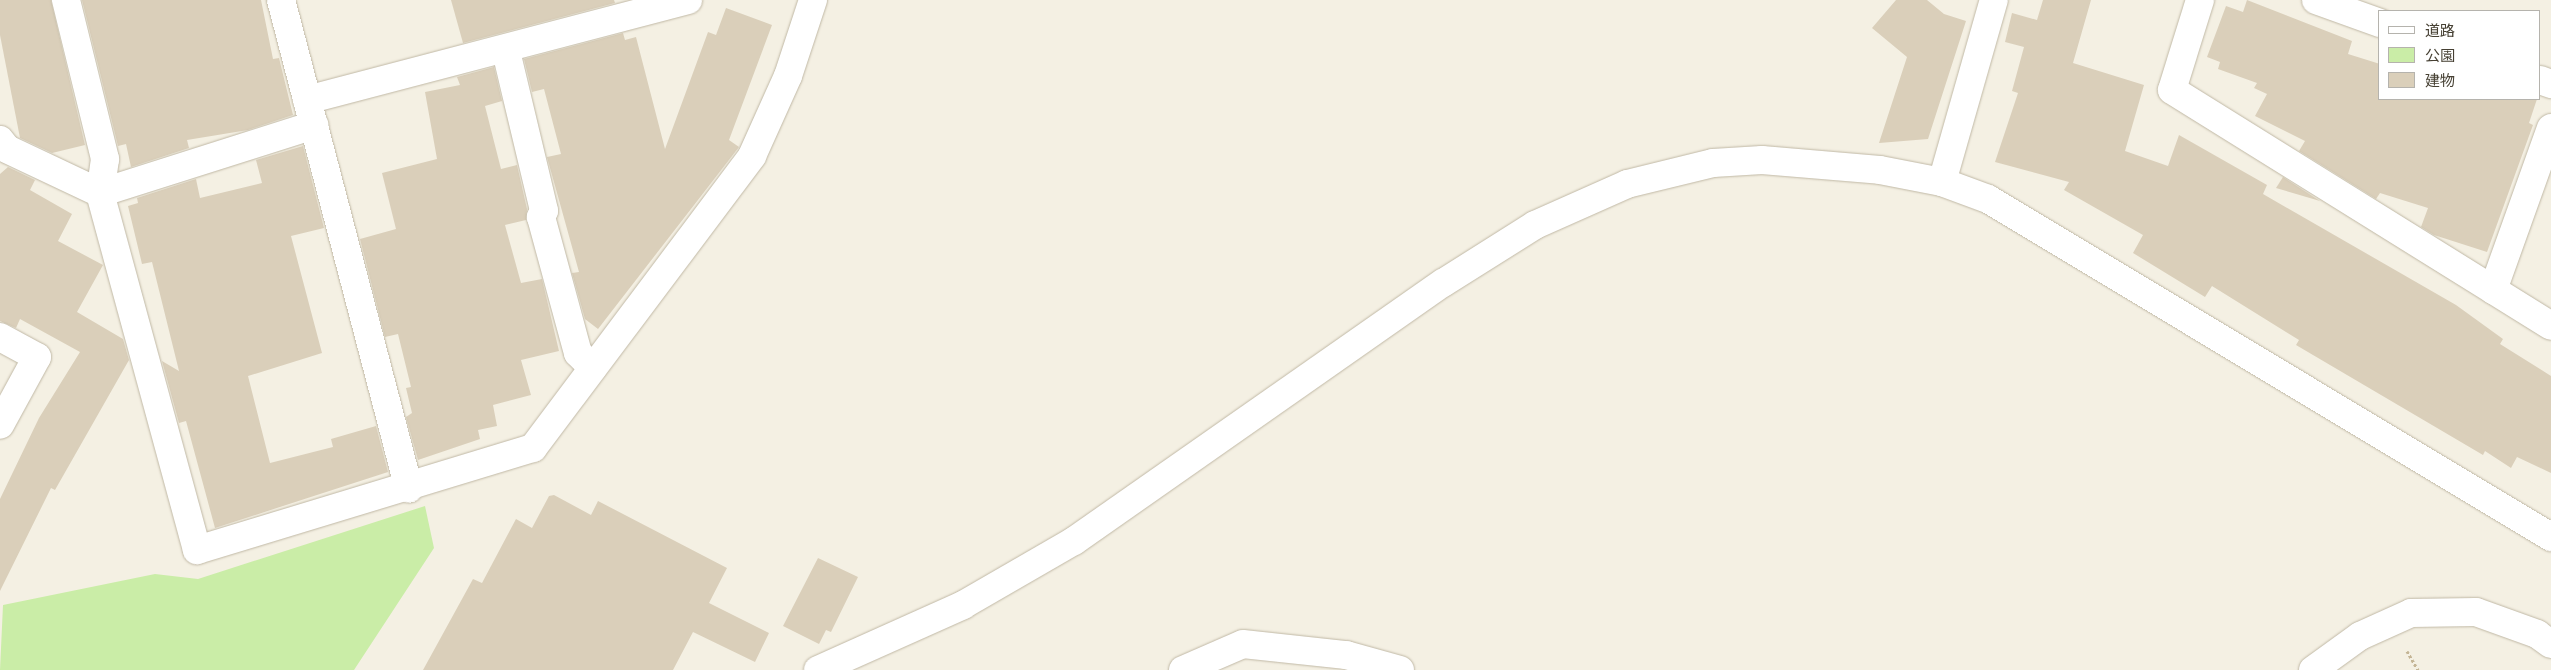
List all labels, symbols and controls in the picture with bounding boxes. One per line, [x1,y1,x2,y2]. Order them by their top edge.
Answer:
legend [2378,10,2541,100]
text: 道路 [2425,22,2455,39]
text: 公園 [2425,47,2455,64]
text: 建物 [2425,72,2455,89]

